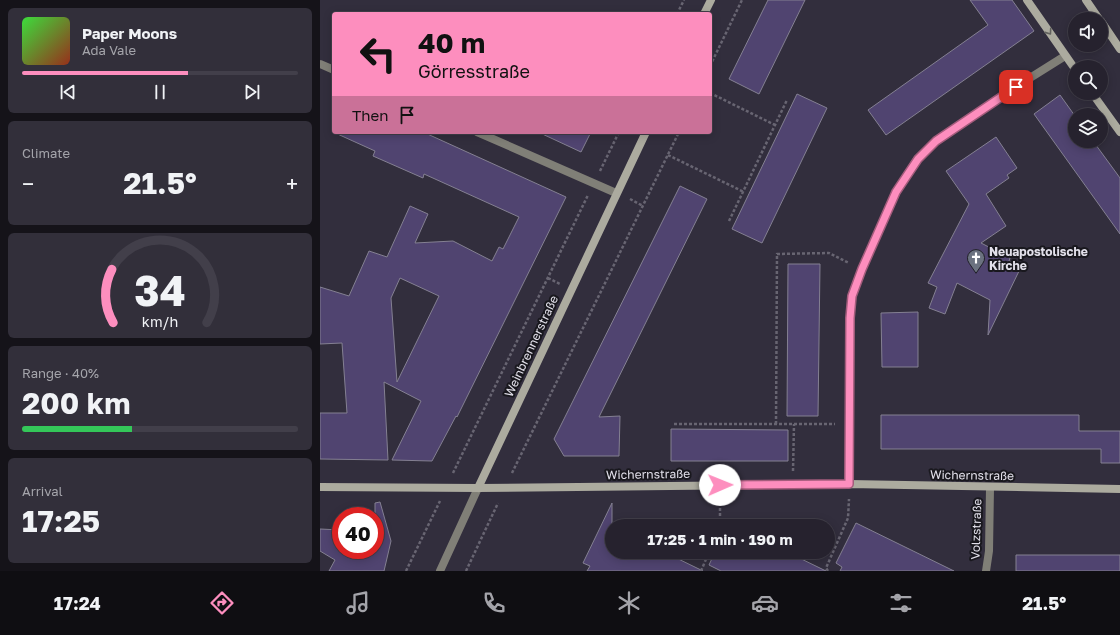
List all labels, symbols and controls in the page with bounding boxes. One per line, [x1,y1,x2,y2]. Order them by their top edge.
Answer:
map controls [1068,12,1108,148]
button: sound [1068,12,1108,52]
text: Paper Moons [82,24,177,42]
text: 40 m [418,26,485,59]
icon: left [352,28,404,80]
one-way arrow [1044,28,1052,35]
text: Ada Vale [82,42,136,58]
text: Görresstraße [418,60,530,82]
button: search [1068,60,1108,100]
pin [999,70,1033,104]
icon: arrive [1005,76,1027,98]
icon: previous [57,81,79,103]
icon: pause [149,81,171,103]
icon: next [241,81,263,103]
icon: arrive [396,104,418,126]
text: Then [352,106,388,124]
button: layers [1068,108,1108,148]
text: Climate [22,145,70,161]
text: 21.5° [123,165,197,201]
text: − [22,170,34,197]
text: + [286,170,298,197]
place label: Neuapostolische Kirche [989,244,1088,273]
church icon: Neuapostolische Kirche [966,248,986,273]
text: 34 [134,265,186,315]
street label: Weinbrennerstraße [501,293,561,399]
text: km/h [142,313,178,330]
text: Range · 40% [22,365,99,381]
text: 200 km [22,385,130,421]
position arrow [699,464,741,506]
street label: Wichernstraße [606,466,690,482]
street label: Wichernstraße [930,467,1014,483]
text: Arrival [22,483,63,499]
street label: Volzstraße [967,498,985,560]
text: 17:25 [22,503,100,539]
speed limit sign: 40 [332,507,384,559]
text: 17:25 · 1 min · 190 m [647,530,793,548]
icon: directions [208,589,236,617]
icon: music [344,589,372,617]
icon: phone [480,589,508,617]
icon: climate [615,589,643,617]
icon: car [751,589,779,617]
icon: filters [887,589,915,617]
text: 17:24 [54,592,101,614]
text: 21.5° [1022,592,1066,614]

